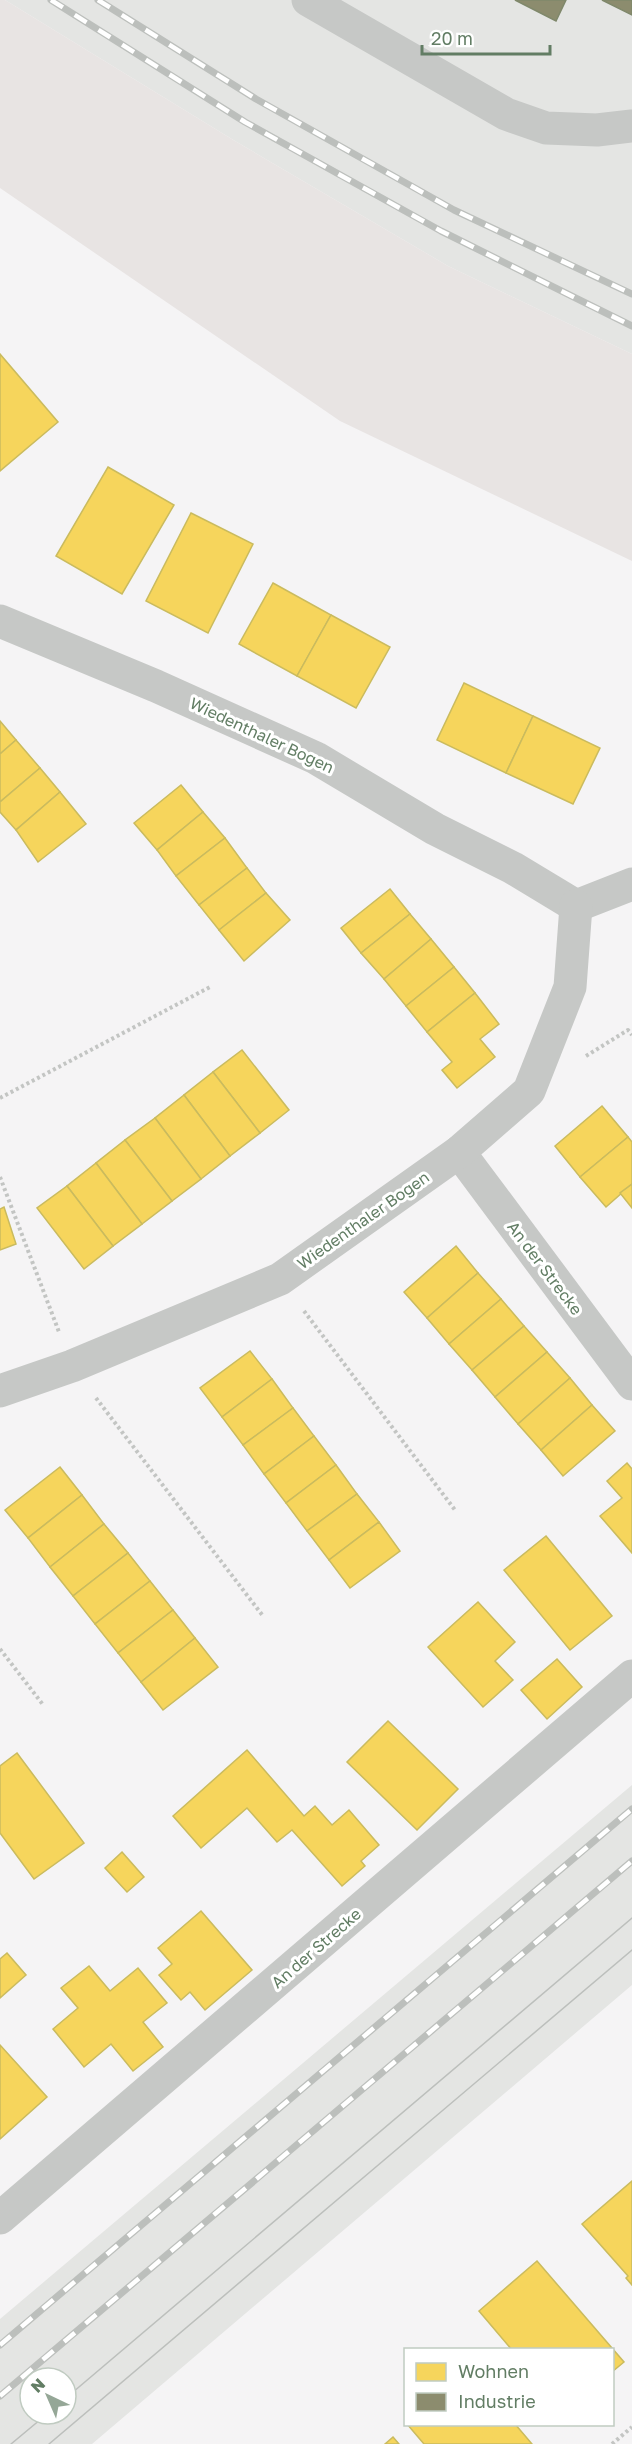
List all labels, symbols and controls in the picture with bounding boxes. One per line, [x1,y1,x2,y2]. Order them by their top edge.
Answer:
scale bar [422,18,550,56]
text: 20 m [431,27,473,49]
street label: Wiedenthaler Bogen [187,693,337,777]
street label: Wiedenthaler Bogen [293,1167,433,1273]
street label: An der Strecke [503,1217,587,1319]
street label: An der Strecke [267,1904,365,1992]
legend [404,2348,614,2426]
text: Wohnen [458,2360,529,2382]
north arrow [18,2366,78,2426]
text: N [26,2374,49,2397]
text: Industrie [458,2390,536,2412]

